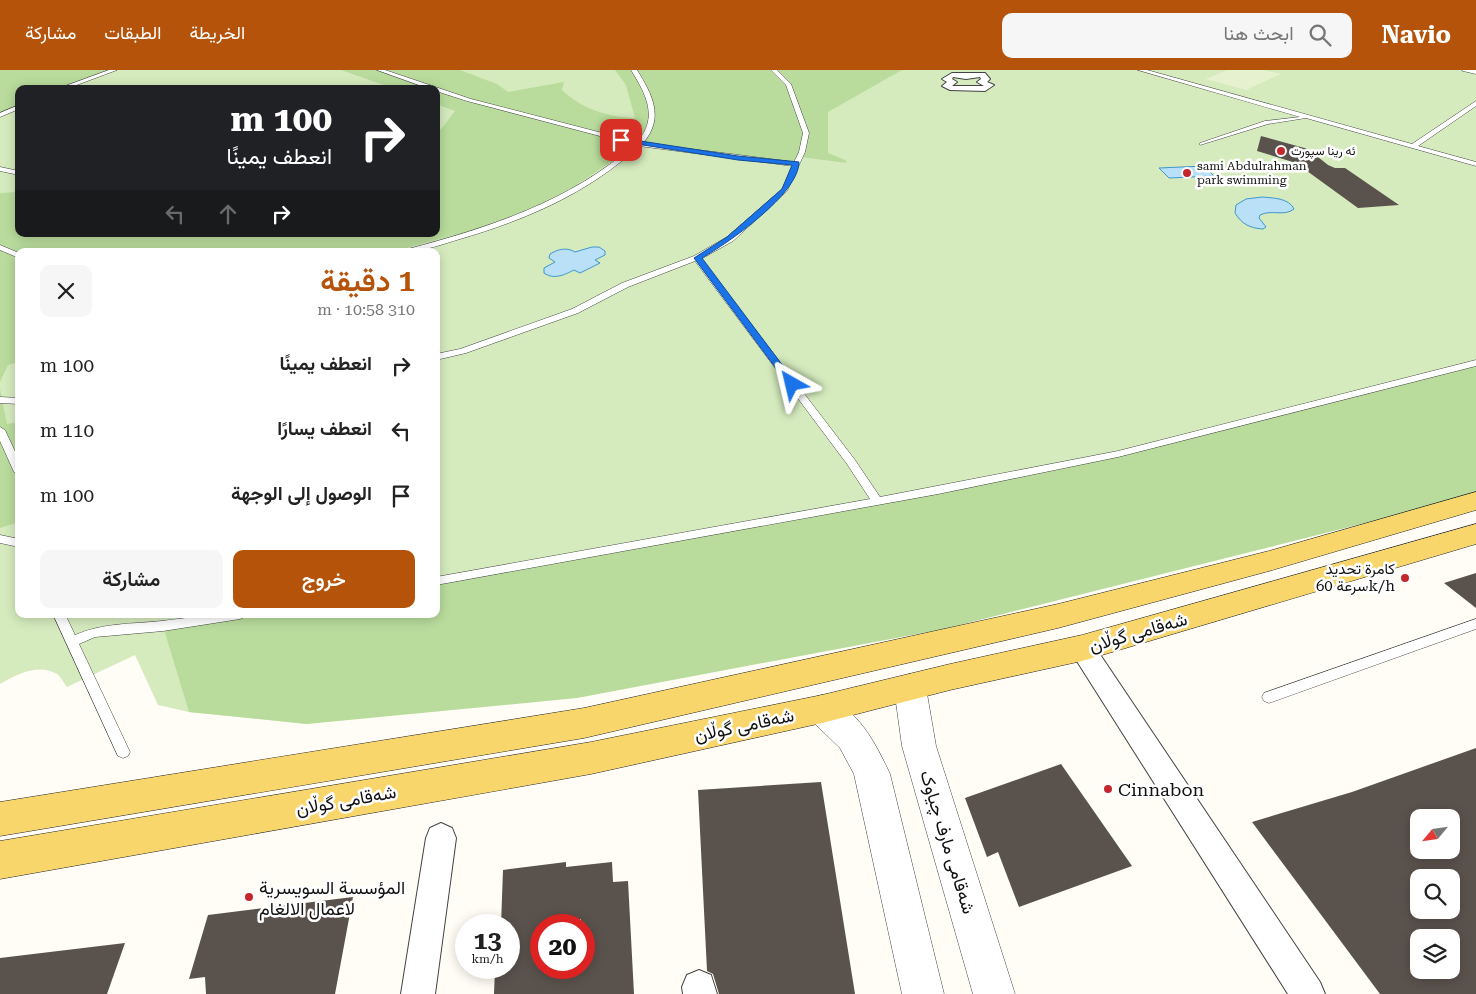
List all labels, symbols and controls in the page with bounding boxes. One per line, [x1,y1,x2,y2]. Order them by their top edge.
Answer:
search box [1002,13,1352,58]
icon: search [1306,21,1334,49]
text: Navio [1382,21,1451,49]
text: مشاركة [25,22,76,43]
text: الطبقات [104,22,161,43]
text: الخريطة [189,22,245,43]
text: ابحث هنا [1224,22,1294,45]
text: 100 m [231,99,332,140]
icon: right [350,105,415,170]
pin [600,119,642,161]
icon: arrive [607,126,635,154]
text: انعطف يمينًا [227,144,332,169]
place label: ئه رينا سپورت [1291,144,1356,159]
marker: ئه رينا سپورت [1275,145,1287,157]
place label: sami Abdulrahman park swimming [1197,159,1307,187]
marker: sami Abdulrahman park swimming [1181,167,1193,179]
icon: left [161,200,189,228]
icon: ahead [214,200,242,228]
icon: right [267,200,295,228]
text: 1 دقيقة [320,263,415,298]
button: close [40,265,92,317]
text: 310 m · 10:58 [317,300,415,319]
text: انعطف يمينًا [280,352,372,375]
icon: right [387,352,415,380]
text: 100 m [40,354,94,377]
position arrow [765,357,817,409]
text: انعطف يسارًا [277,417,372,440]
icon: left [387,417,415,445]
text: 110 m [40,419,94,442]
text: الوصول إلى الوجهة [231,482,372,505]
icon: arrive [387,482,415,510]
text: 100 m [40,484,94,507]
button: مشاركة [40,550,223,608]
button: خروج [233,550,415,608]
place label: كامرة تحديد سرعة 60k/h [1316,560,1395,595]
marker: كامرة تحديد سرعة 60k/h [1399,572,1411,584]
street label: شەقامی گوڵان [1087,608,1190,657]
street label: شەقامی گوڵان [692,704,796,747]
street label: شەقامی مارف چیاوک [914,768,980,917]
place label: Cinnabon [1118,779,1204,800]
street label: شەقامی گوڵان [294,781,398,820]
marker: Cinnabon [1102,783,1114,795]
north arrow [1410,809,1460,859]
map controls [1410,809,1460,979]
button: search [1410,869,1460,919]
place label: المؤسسة السويسرية لاعمال الالغام [259,877,405,921]
marker: المؤسسة السويسرية لاعمال الالغام [243,891,255,903]
speed limit sign: 20 [530,914,595,979]
text: 13 [473,926,502,955]
button: layers [1410,929,1460,979]
text: km/h [471,952,504,966]

